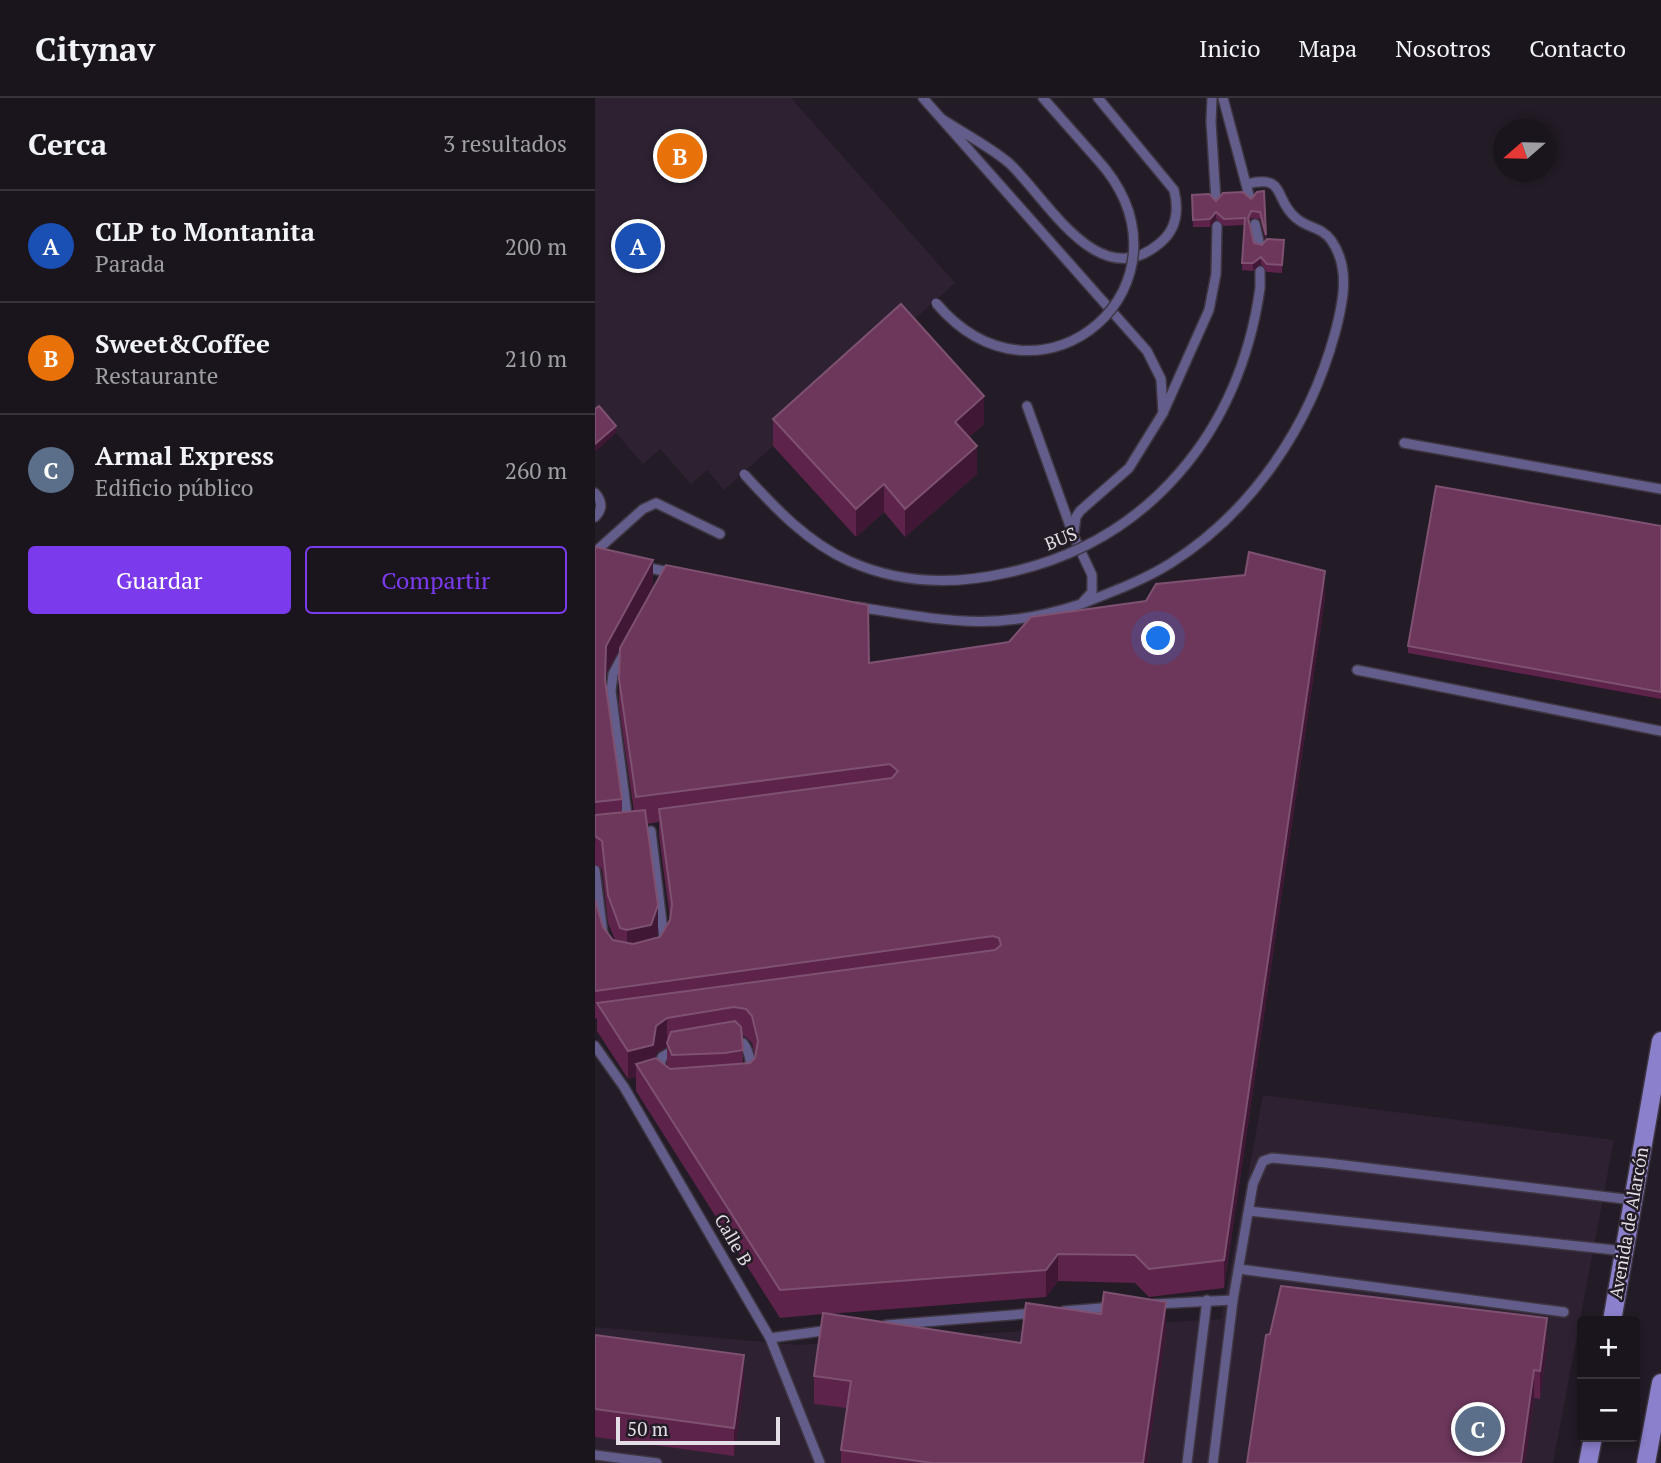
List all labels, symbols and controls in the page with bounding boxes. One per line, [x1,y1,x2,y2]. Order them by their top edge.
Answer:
text: Citynav [35,27,155,70]
text: Inicio [1199,32,1261,64]
text: Mapa [1299,32,1357,64]
text: Nosotros [1395,32,1491,64]
text: Contacto [1529,32,1626,64]
north arrow [1493,119,1556,182]
text: Cerca [28,124,107,164]
text: 3 resultados [443,128,567,159]
pin: B [657,130,703,182]
text: CLP to Montanita [95,214,315,248]
pin: A [615,220,661,272]
text: A [43,231,59,262]
text: 200 m [505,231,567,262]
text: Parada [95,248,165,279]
text: Sweet&Coffee [95,326,270,360]
text: B [44,343,58,374]
text: 210 m [505,343,567,374]
text: Restaurante [95,360,218,391]
text: Armal Express [95,438,274,472]
text: C [44,455,59,486]
text: 260 m [505,455,567,486]
text: Edificio público [95,472,253,503]
street label: BUS [1041,521,1080,555]
button: Guardar [28,546,291,614]
button: Compartir [305,546,567,614]
your location [1141,621,1175,655]
street label: Avenida de Alarcón [1603,1145,1653,1301]
street label: Calle B [709,1209,758,1270]
map controls [1577,1316,1640,1442]
button: + [1577,1316,1640,1379]
button: − [1577,1379,1640,1442]
pin: C [1455,1403,1501,1455]
scale bar [616,1414,781,1446]
text: 50 m [627,1416,668,1441]

